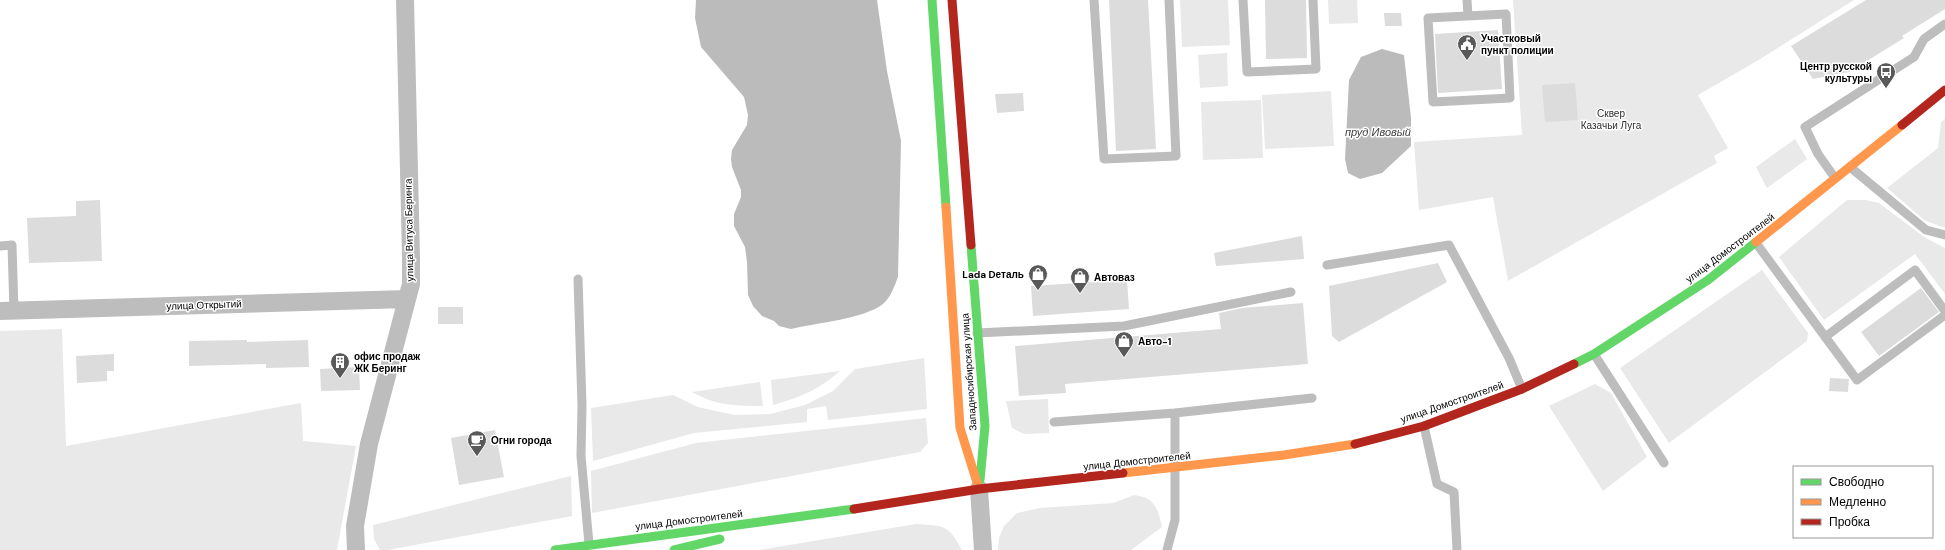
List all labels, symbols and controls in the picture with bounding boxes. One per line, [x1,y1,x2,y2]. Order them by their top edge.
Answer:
place label: Участковый пункт полиции [1481,32,1554,57]
public building icon: Участковый пункт полиции [1456,33,1478,61]
place label: Центр русской культуры [1800,60,1872,85]
bus stop icon: Центр русской культуры [1875,61,1897,89]
park label: Сквер Казачьи Луга [1581,107,1642,132]
water label: пруд Ивовый [1345,125,1411,139]
street label: улица Витуса Беринга [402,178,416,282]
street label: улица Домостроителей [1683,210,1777,286]
shop icon: Lada Dеталь [1027,263,1049,291]
shop icon: Автоваз [1069,266,1091,294]
place label: Lada Dеталь [962,268,1024,281]
place label: Автоваз [1094,271,1135,284]
street label: улица Открытий [166,297,242,313]
street label: Западносибирская улица [958,312,980,431]
shop icon: Авто-1 [1113,330,1135,358]
place label: Авто-1 [1138,335,1172,348]
place label: офис продаж ЖК Беринг [353,350,421,375]
building icon: офис продаж ЖК Беринг [329,351,351,379]
street label: улица Домостроителей [1399,378,1505,426]
cafe icon: Огни города [466,429,488,457]
place label: Огни города [491,434,552,447]
street label: улица Домостроителей [1083,449,1191,473]
legend [1793,466,1933,538]
text: Свободно [1829,474,1884,490]
text: Медленно [1829,494,1886,510]
street label: улица Домостроителей [635,507,743,533]
text: Пробка [1829,514,1870,530]

